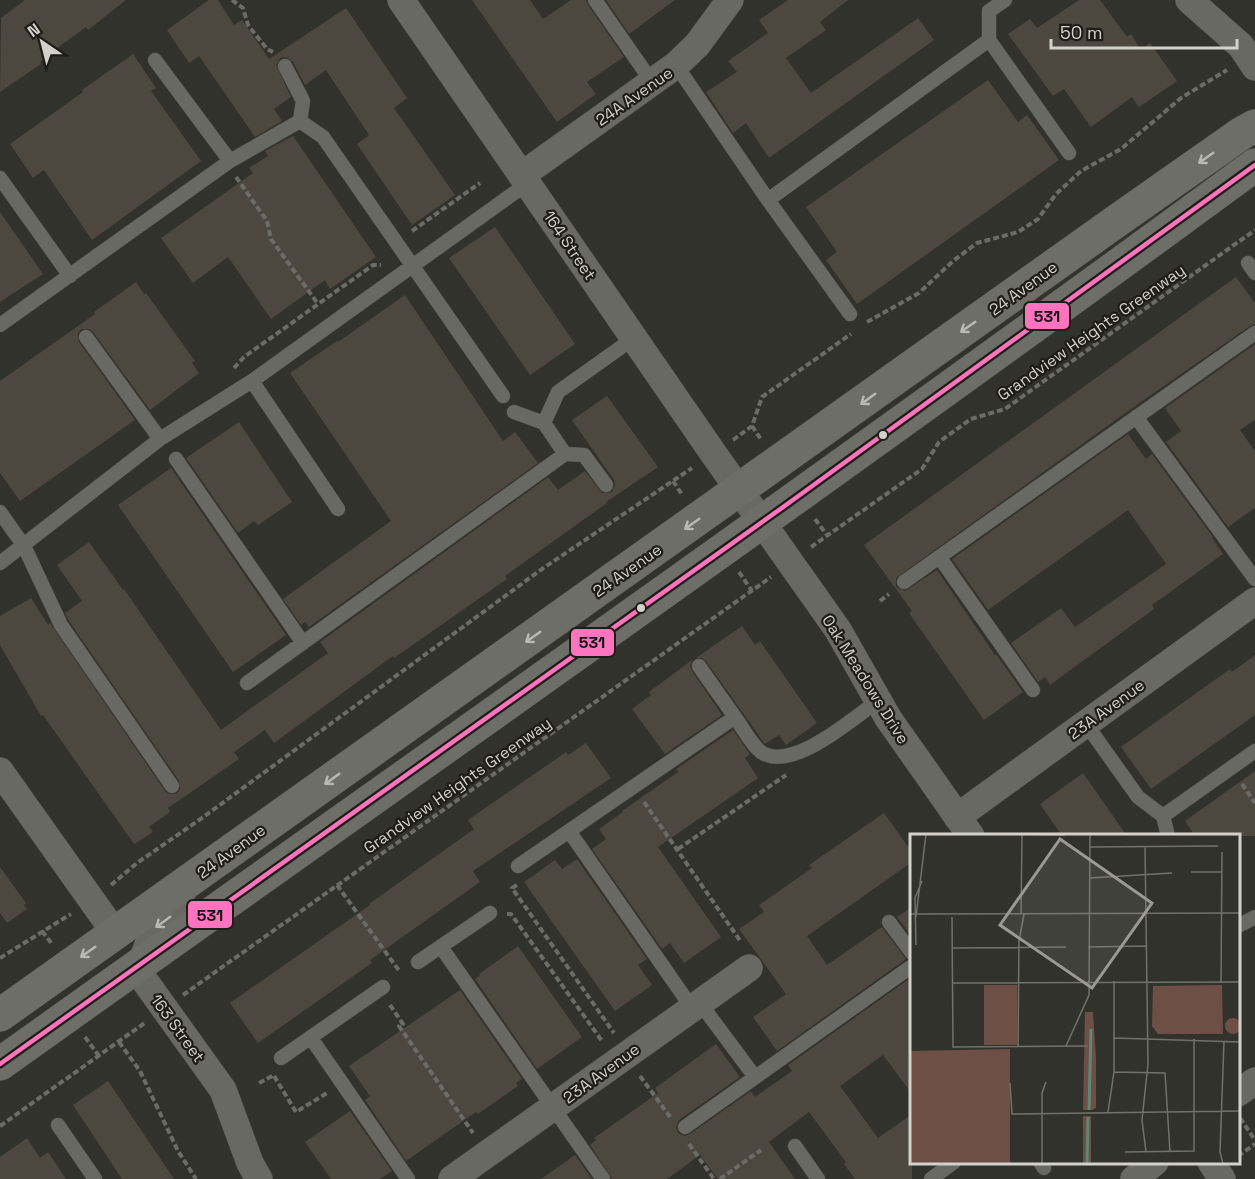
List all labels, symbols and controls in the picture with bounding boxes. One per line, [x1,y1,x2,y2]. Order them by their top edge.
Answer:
north arrow [12,12,72,72]
scale bar [1051,12,1237,50]
text: N [23,18,44,42]
text: 50 m [1060,21,1102,44]
street label: 24A Avenue [592,62,677,131]
one-way arrow [1199,152,1215,164]
street label: 164 Street [539,206,601,284]
street label: 24 Avenue [985,257,1062,320]
street label: Grandview Heights Greenway [993,259,1189,405]
line badge: 531 [1024,302,1070,330]
text: 531 [1034,306,1060,327]
one-way arrow [960,321,976,333]
one-way arrow [860,392,876,405]
unlabelled marker [877,429,889,441]
one-way arrow [684,518,700,530]
street label: 24 Avenue [589,539,666,602]
unlabelled marker [635,602,647,614]
street label: Oak Meadows Drive [817,611,914,748]
line badge: 531 [570,628,615,657]
one-way arrow [525,630,541,643]
text: 531 [579,632,605,653]
street label: 23A Avenue [1064,675,1149,744]
street label: Grandview Heights Greenway [359,712,555,858]
one-way arrow [324,772,340,785]
street label: 24 Avenue [193,820,270,883]
inset map [910,834,1240,1164]
line badge: 531 [187,900,233,929]
text: 531 [197,905,223,926]
one-way arrow [156,916,172,929]
one-way arrow [81,946,97,958]
street label: 163 Street [146,990,209,1066]
street label: 23A Avenue [559,1039,644,1108]

